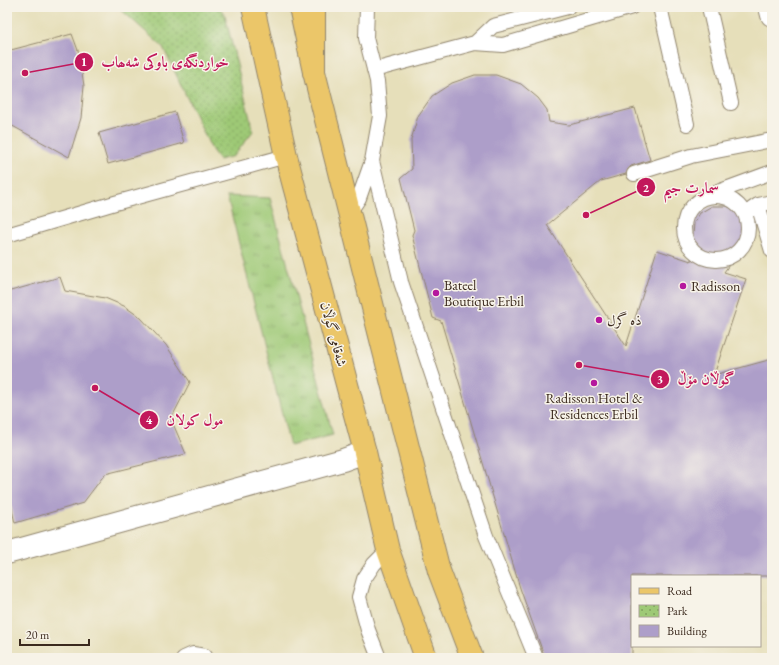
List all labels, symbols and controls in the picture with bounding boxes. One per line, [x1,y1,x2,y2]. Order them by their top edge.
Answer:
callout: خواردنگەی باوکی شەھاب [74,48,237,75]
text: خواردنگەی باوکی شەھاب [101,52,229,72]
text: 1 [81,54,87,70]
callout: سمارت جیم [636,174,727,201]
text: سمارت جیم [663,178,719,203]
text: 2 [643,180,650,196]
place label: Bateel Boutique Erbil [444,276,525,310]
place label: Radisson [691,277,741,295]
marker: Radisson [678,281,688,291]
marker: Bateel Boutique Erbil [431,288,441,298]
street label: شەقامی گوڵان [317,300,351,368]
place label: ذه گرل [607,311,642,329]
marker: ذه گرل [594,315,604,325]
callout: گوڵان مۆڵ [650,365,743,392]
text: گوڵان مۆڵ [678,369,735,388]
text: 3 [657,371,663,387]
marker: Radisson Hotel & Residences Erbil [589,378,599,388]
place label: Radisson Hotel & Residences Erbil [545,389,643,423]
callout: مول كولان [139,407,231,434]
text: مول كولان [167,410,224,429]
text: 4 [146,412,153,428]
legend [631,575,761,647]
text: Road [667,583,693,599]
text: Park [667,603,688,619]
scale bar [20,621,89,647]
text: Building [667,623,708,639]
text: 20 m [26,627,50,643]

